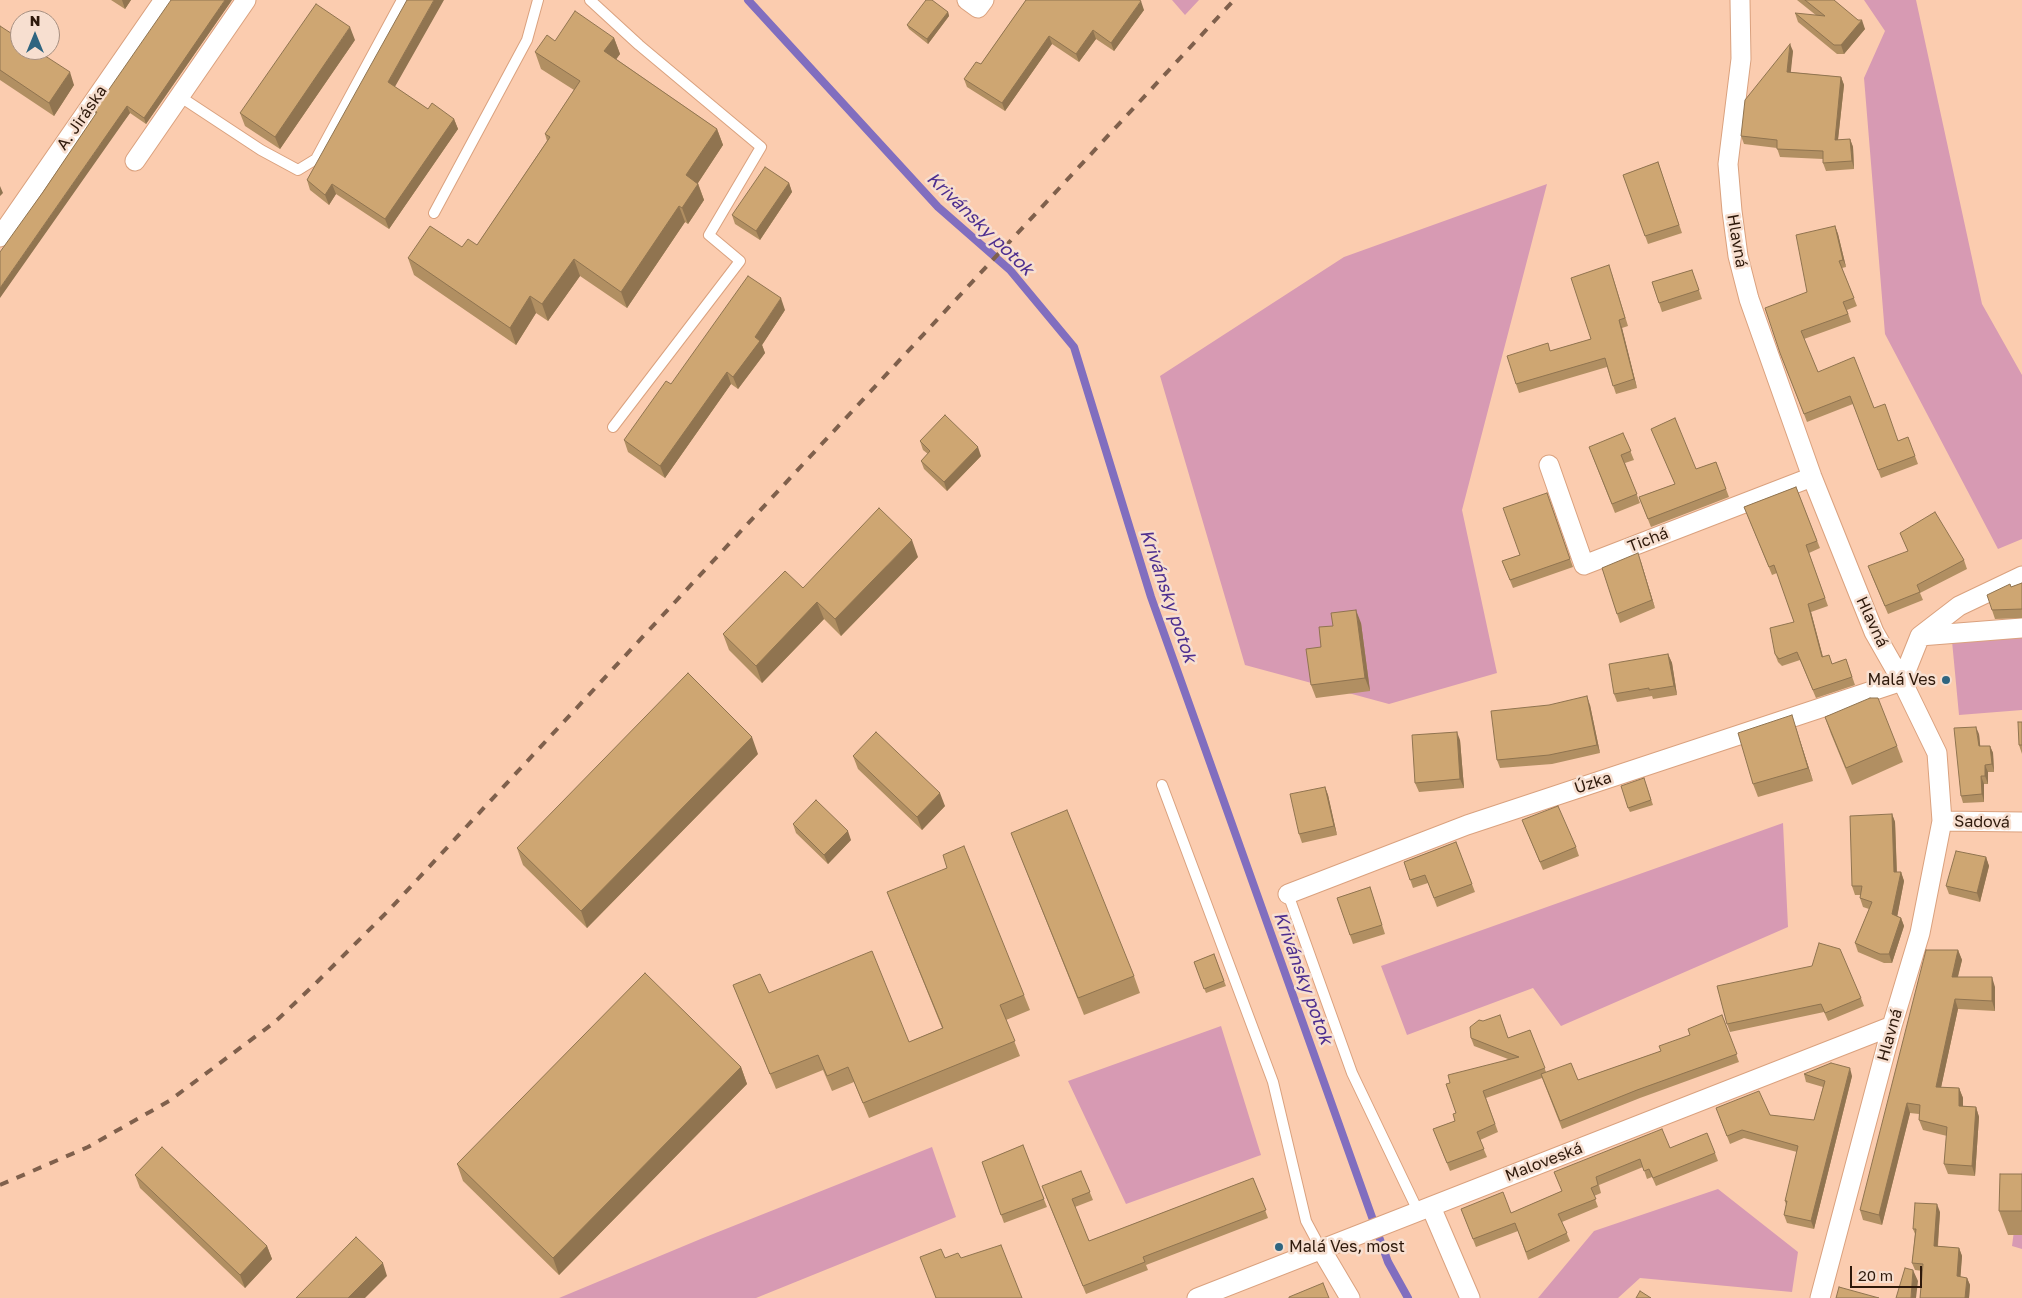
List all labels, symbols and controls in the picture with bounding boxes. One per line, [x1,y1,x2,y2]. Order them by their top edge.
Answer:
north arrow [10,10,60,60]
text: N [30,12,40,29]
street label: A. Jiráska [53,82,111,154]
water label: Krivánsky potok [922,168,1038,280]
street label: Hlavná [1723,213,1751,269]
street label: Tichá [1625,524,1671,556]
water label: Krivánsky potok [1135,527,1201,665]
street label: Hlavná [1852,594,1892,650]
place label: Malá Ves [1868,670,1936,690]
marker: Malá Ves [1940,674,1952,686]
street label: Úzka [1572,768,1614,798]
street label: Sadová [1954,812,2010,832]
water label: Krivánsky potok [1269,909,1337,1047]
street label: Hlavná [1873,1006,1907,1064]
street label: Maloveská [1503,1138,1585,1186]
place label: Malá Ves, most [1289,1237,1405,1257]
marker: Malá Ves, most [1273,1241,1285,1253]
scale bar [1852,1256,1924,1288]
text: 20 m [1858,1266,1893,1284]

